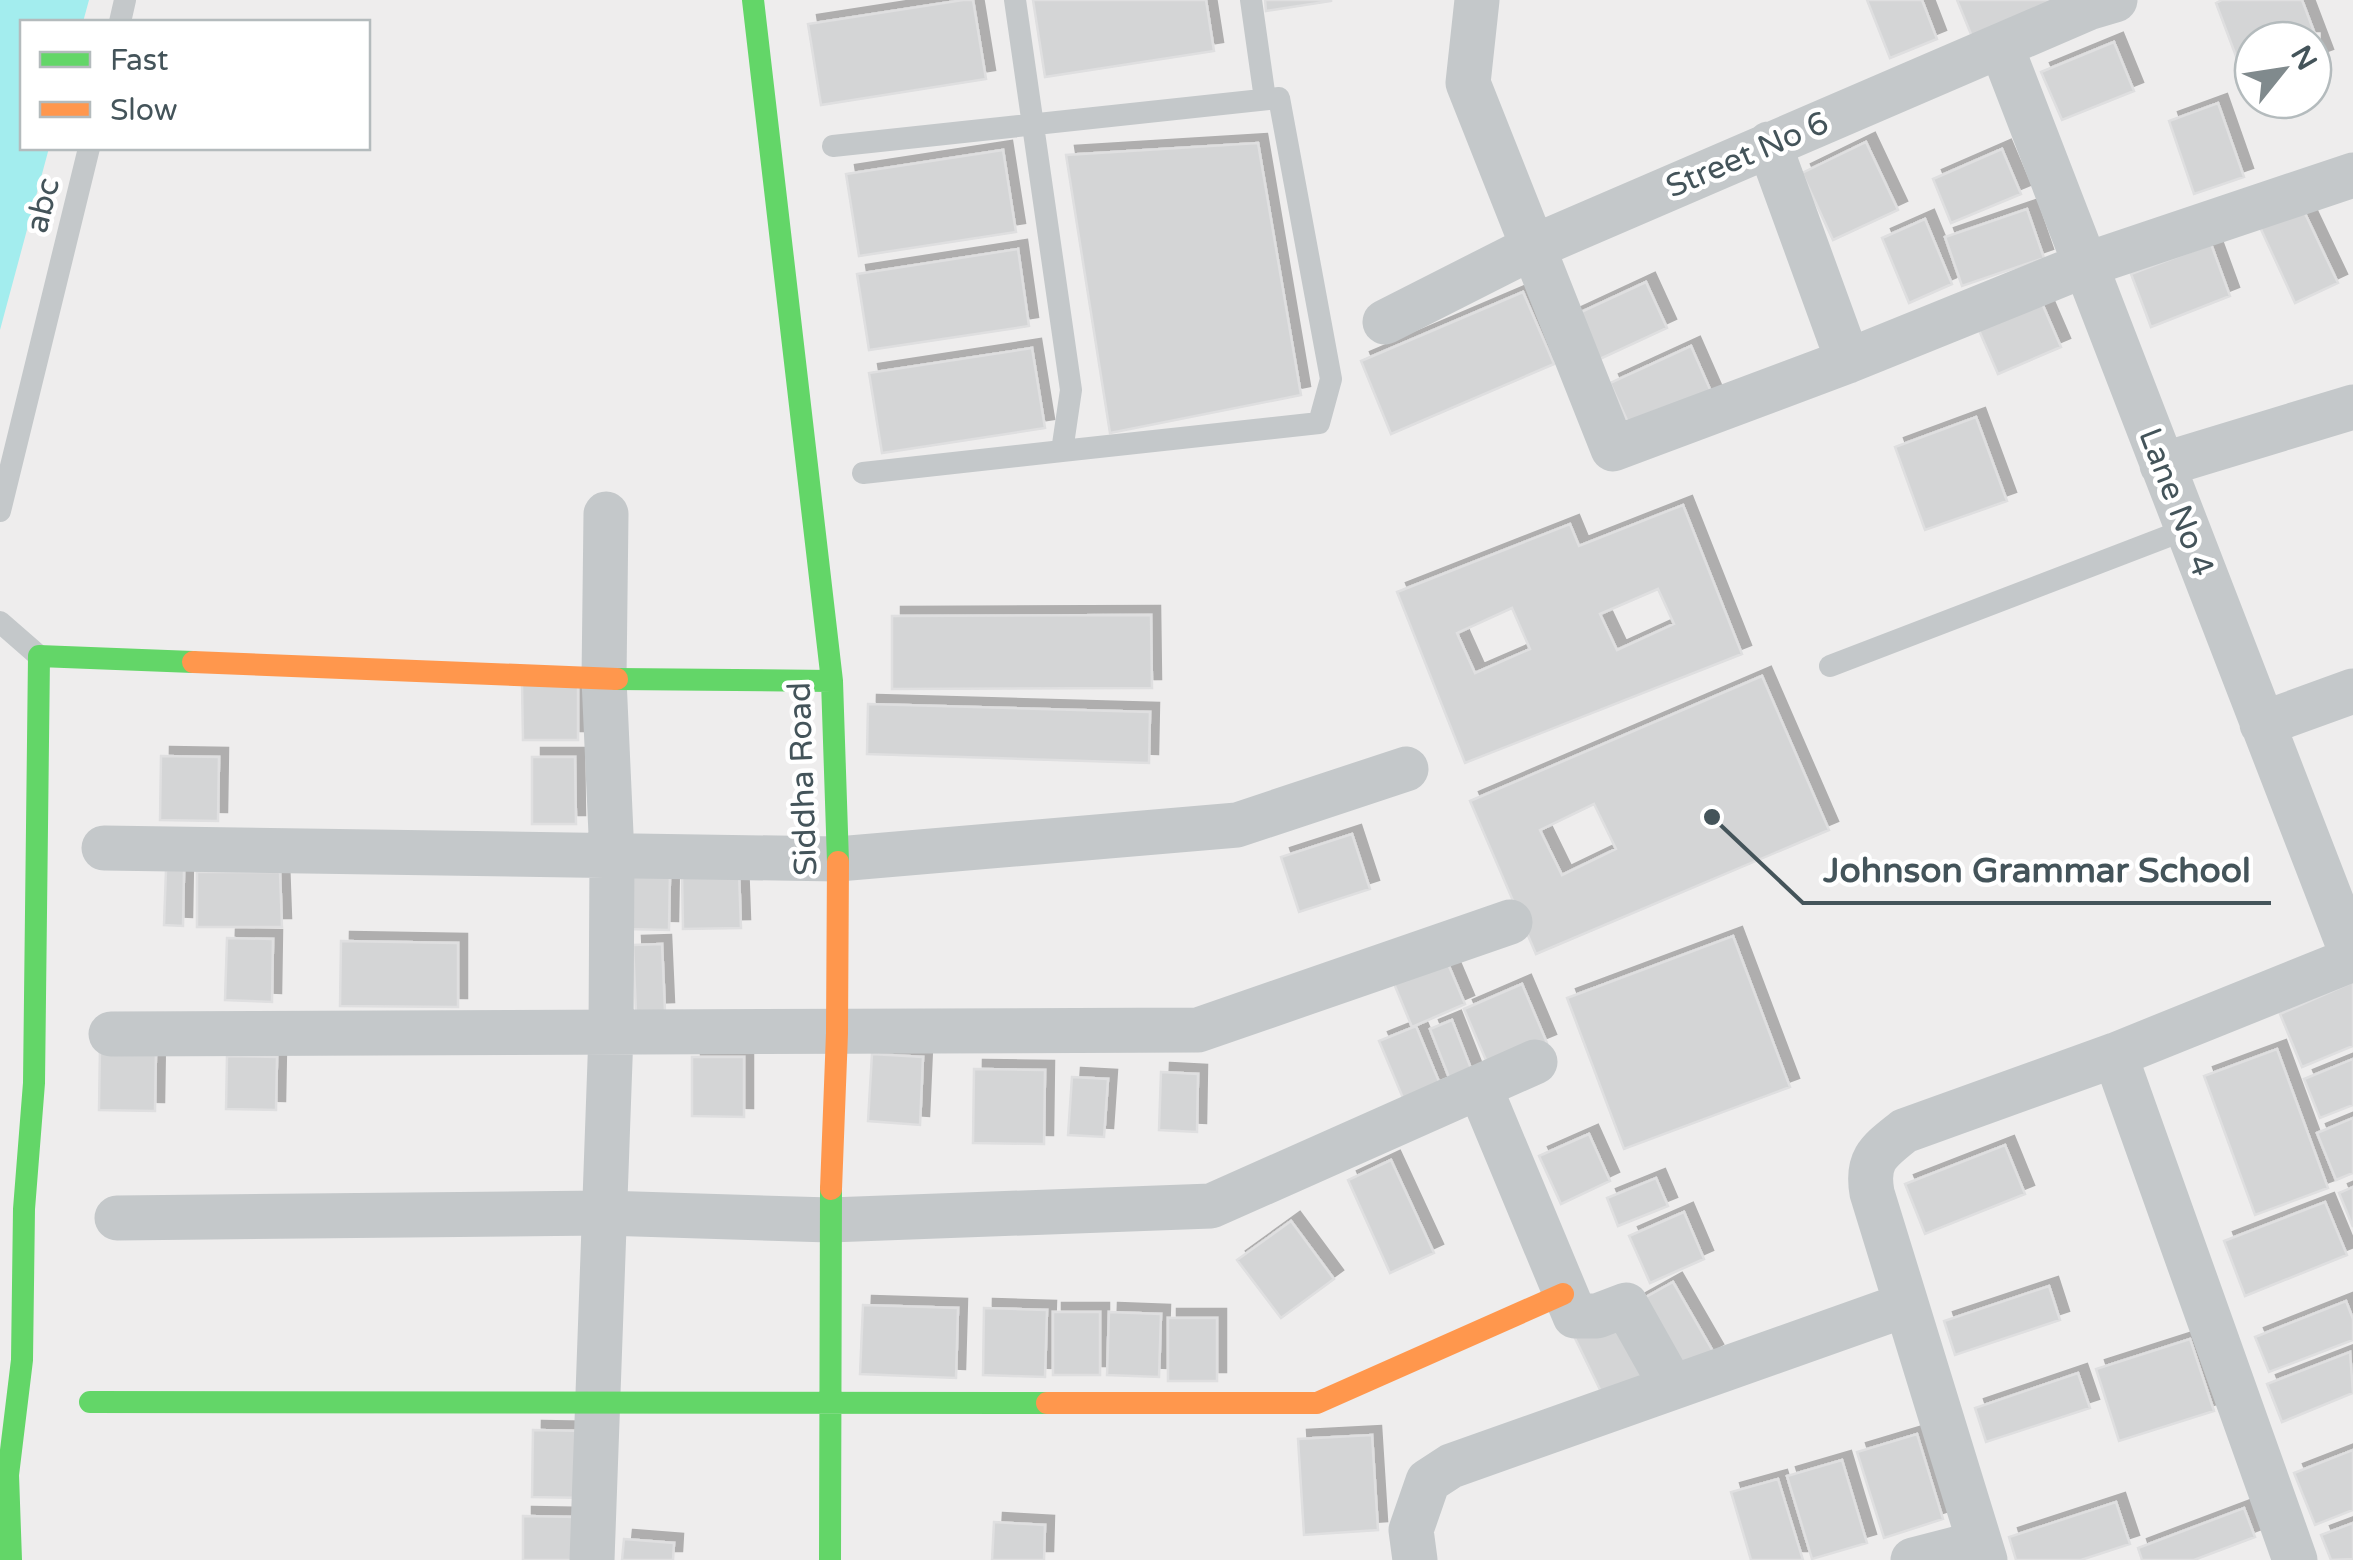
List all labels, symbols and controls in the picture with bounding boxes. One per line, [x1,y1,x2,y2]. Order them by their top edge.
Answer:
legend [20,20,370,150]
north arrow [2233,20,2333,120]
text: N [2283,40,2324,76]
text: Fast [110,42,169,79]
text: Slow [110,92,178,129]
street label: Street No 6 [1660,104,1834,206]
street label: abc [18,174,68,237]
street label: Lane No 4 [2130,423,2222,582]
street label: Siddha Road [781,681,825,877]
callout: Johnson Grammar School [1803,838,2271,903]
text: Johnson Grammar School [1822,850,2251,892]

